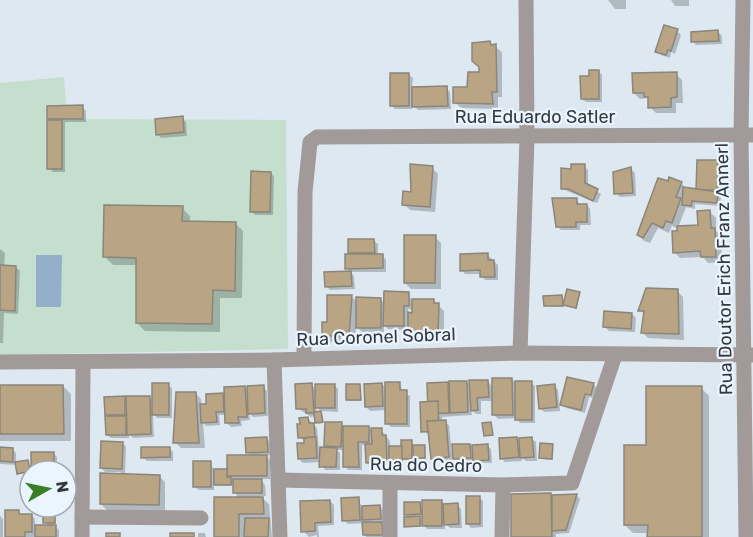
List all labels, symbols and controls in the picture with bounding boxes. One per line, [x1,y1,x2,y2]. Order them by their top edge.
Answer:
street label: Rua Eduardo Satler [455,106,616,128]
street label: Rua Doutor Erich Franz Annerl [711,143,737,395]
street label: Rua Coronel Sobral [296,323,456,351]
street label: Rua do Cedro [370,453,482,477]
north arrow [18,459,78,519]
text: N [52,480,73,494]

